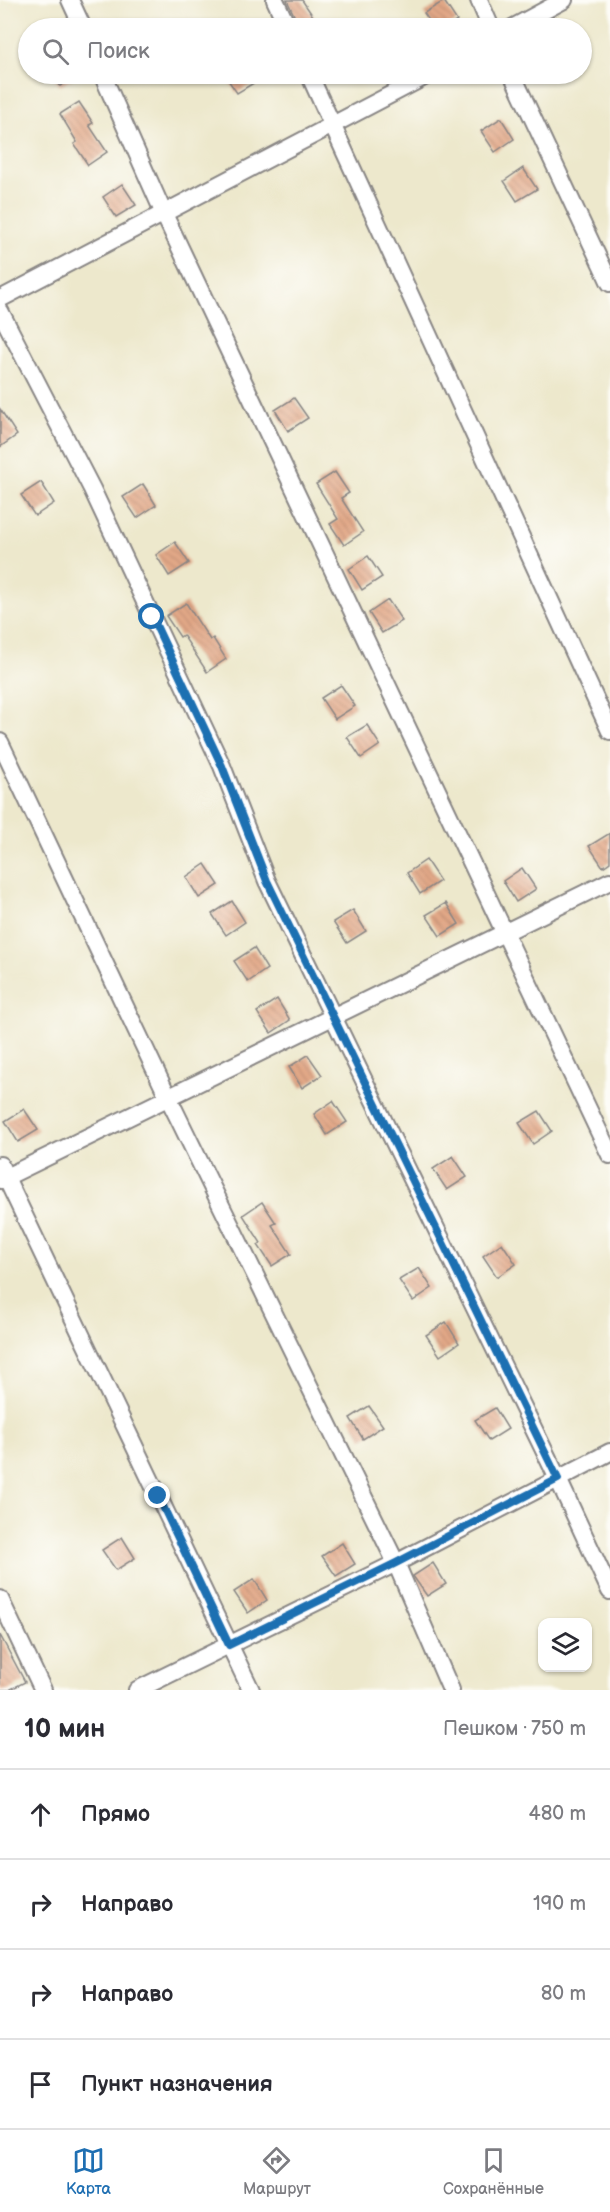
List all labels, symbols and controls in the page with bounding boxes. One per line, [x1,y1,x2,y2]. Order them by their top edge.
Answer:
search box [18,18,592,84]
icon: search [39,35,72,68]
text: Поиск [87,38,150,65]
route start [138,603,164,629]
route end [144,1482,170,1508]
map controls [538,1618,592,1672]
button: layers [538,1618,592,1672]
text: 10 мин [24,1714,105,1745]
text: Пешком · 750 m [443,1717,586,1741]
icon: ahead [24,1798,57,1831]
text: Прямо [81,1801,150,1828]
text: 480 m [528,1802,586,1826]
icon: right [24,1888,57,1921]
text: Направо [81,1891,173,1918]
text: 190 m [533,1892,586,1916]
icon: right [24,1978,57,2011]
text: Направо [81,1981,173,2008]
text: 80 m [541,1982,586,2006]
icon: arrive [24,2068,57,2101]
text: Пункт назначения [81,2071,273,2098]
tab: Карта [66,2144,111,2199]
tab: Маршрут [243,2144,311,2199]
tab: Сохранённые [443,2144,544,2199]

